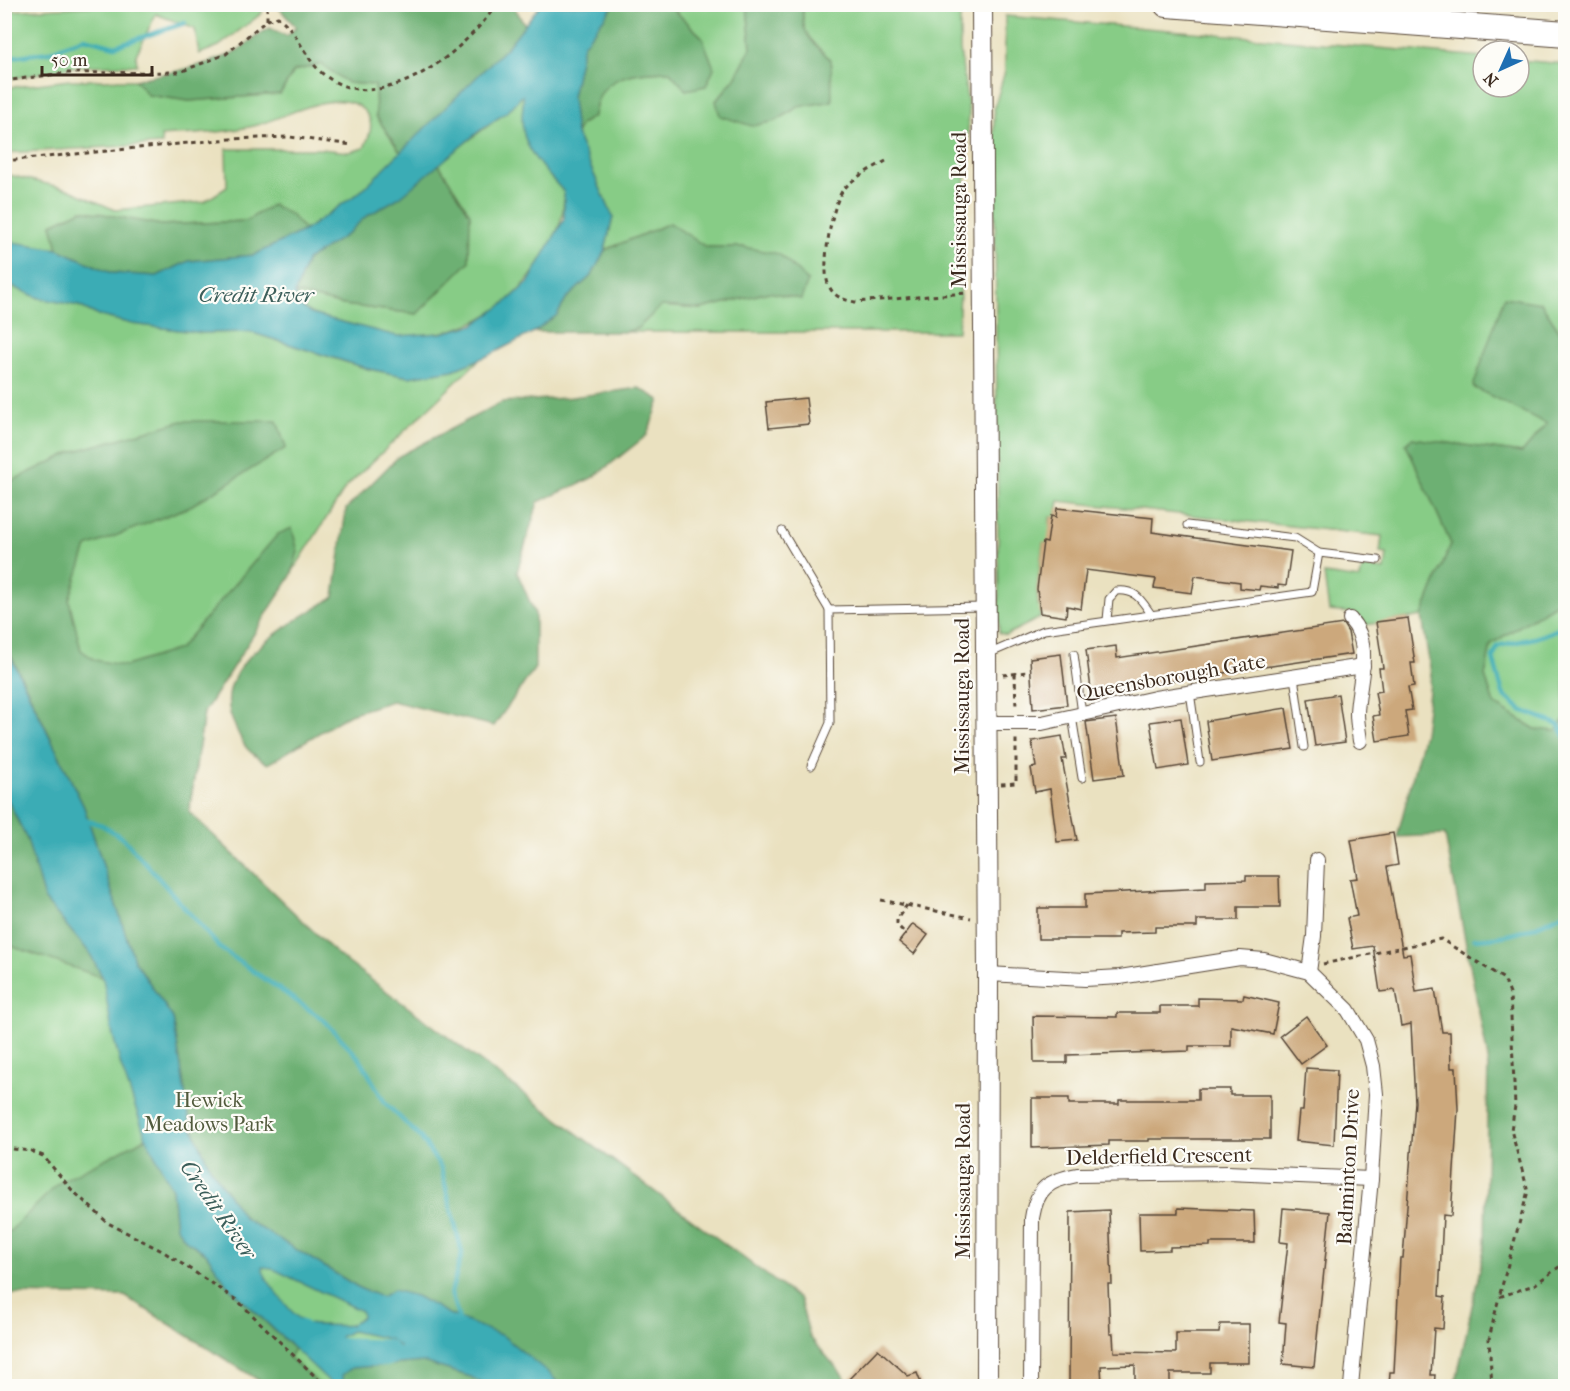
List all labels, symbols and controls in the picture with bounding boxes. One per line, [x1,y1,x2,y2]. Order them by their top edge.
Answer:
scale bar [42,39,152,77]
north arrow [1471,39,1531,99]
text: 50 m [51,50,88,71]
text: N [1479,68,1502,90]
street label: Mississauga Road [947,131,971,288]
water label: Credit River [198,282,316,308]
street label: Mississauga Road [950,617,974,774]
street label: Queensborough Gate [1075,649,1267,705]
park label: Hewick Meadows Park [144,1088,274,1136]
street label: Badminton Drive [1332,1088,1364,1246]
street label: Mississauga Road [951,1102,975,1259]
street label: Delderfield Crescent [1066,1142,1253,1170]
water label: Credit River [174,1155,263,1266]

